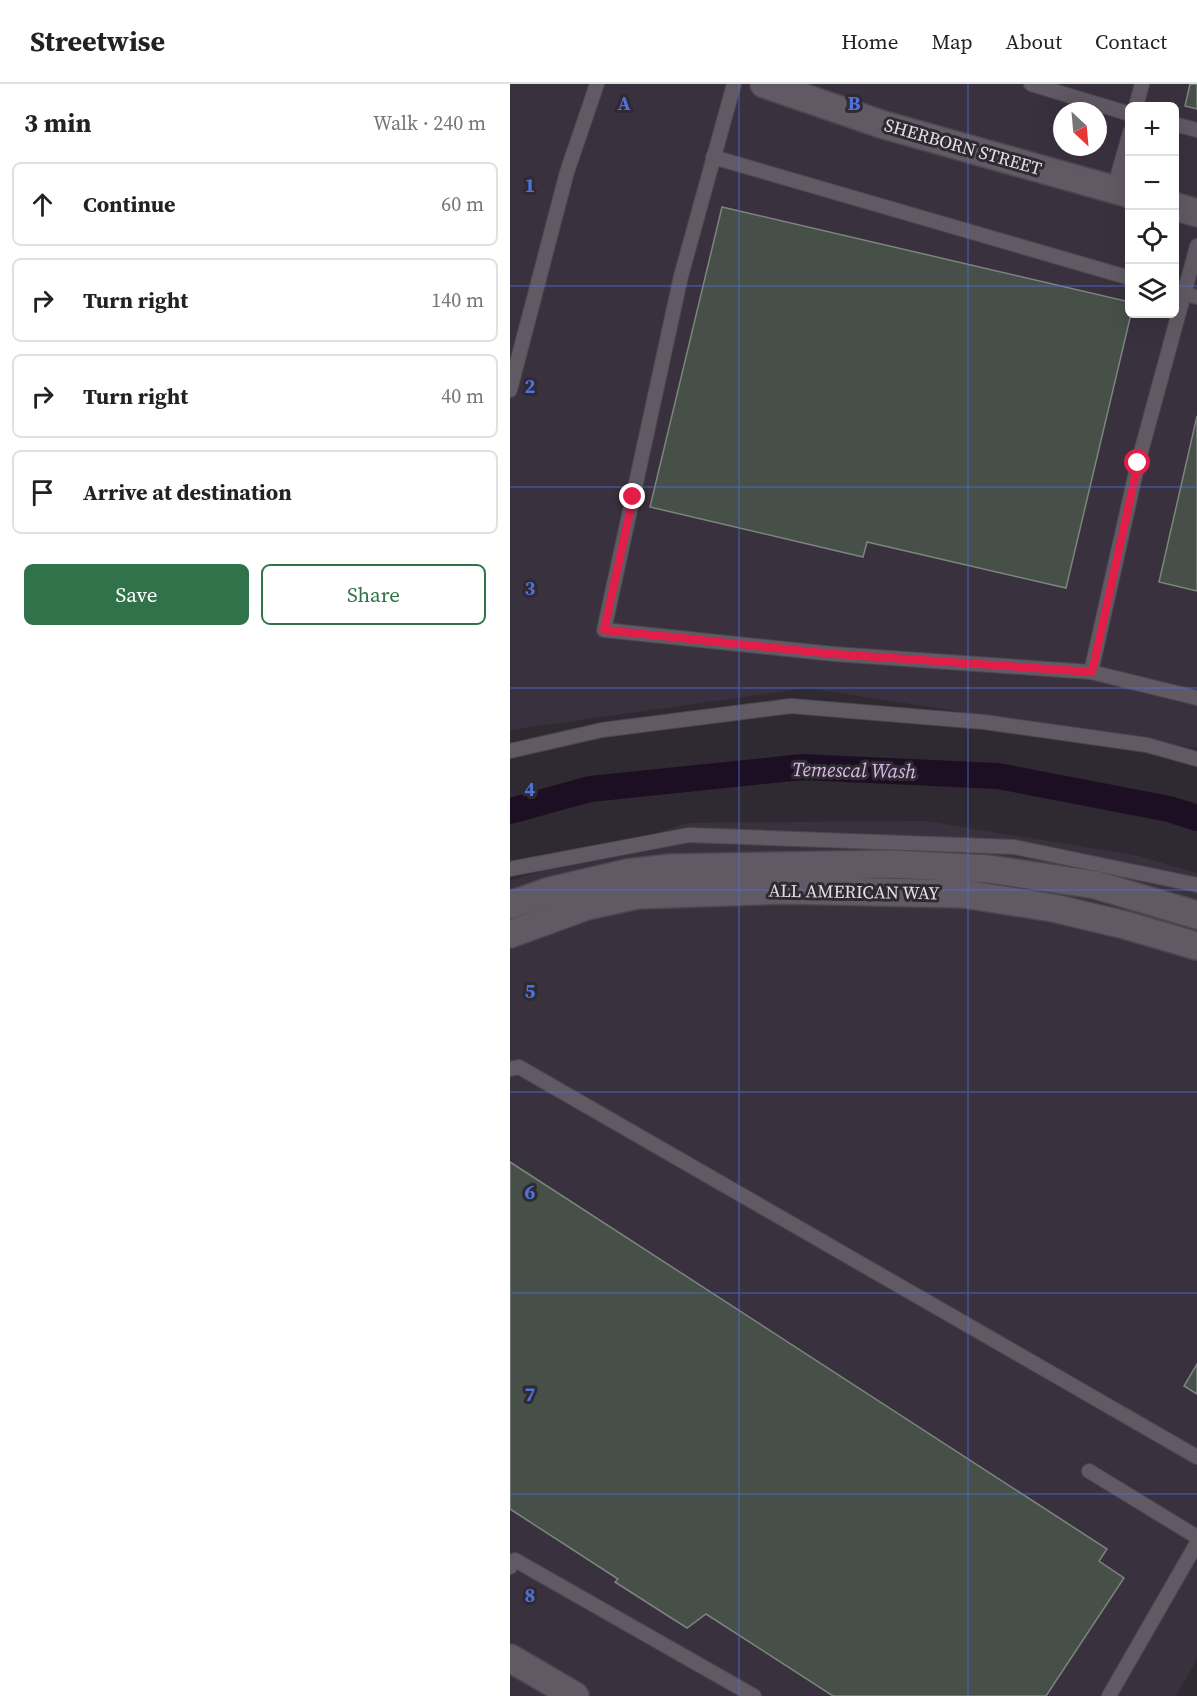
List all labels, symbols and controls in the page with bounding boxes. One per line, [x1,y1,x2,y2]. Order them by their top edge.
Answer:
text: Streetwise [30,22,165,60]
text: Home [841,27,899,56]
text: Map [932,27,973,56]
text: About [1006,27,1062,56]
text: Contact [1095,27,1167,56]
text: A [617,89,631,117]
text: B [847,89,861,117]
north arrow [1053,102,1107,156]
map controls [1125,102,1179,318]
button: + [1125,102,1179,156]
text: 3 min [24,105,91,141]
text: Walk · 240 m [373,109,486,137]
street label: SHERBORN STREET [882,112,1045,181]
button: − [1125,156,1179,210]
text: 1 [525,171,535,199]
icon: ahead [26,188,59,221]
text: Continue [83,189,176,219]
text: 60 m [441,190,484,218]
button: locate [1125,210,1179,264]
button: layers [1125,264,1179,318]
icon: right [26,284,59,317]
text: Turn right [83,285,188,315]
text: 140 m [431,286,484,314]
text: 2 [525,372,536,400]
icon: right [26,380,59,413]
text: Turn right [83,381,188,411]
text: 40 m [441,382,484,410]
route start [1124,449,1150,475]
icon: arrive [26,476,59,509]
text: Arrive at destination [83,477,292,507]
route end [619,483,645,509]
button: Save [24,564,249,625]
button: Share [261,564,486,625]
text: 3 [525,574,536,602]
water label: Temescal Wash [792,755,916,785]
text: 4 [525,775,536,803]
street label: ALL AMERICAN WAY [768,878,940,906]
text: 5 [525,977,536,1005]
text: 6 [525,1178,536,1206]
text: 7 [525,1380,536,1408]
text: 8 [525,1581,535,1609]

